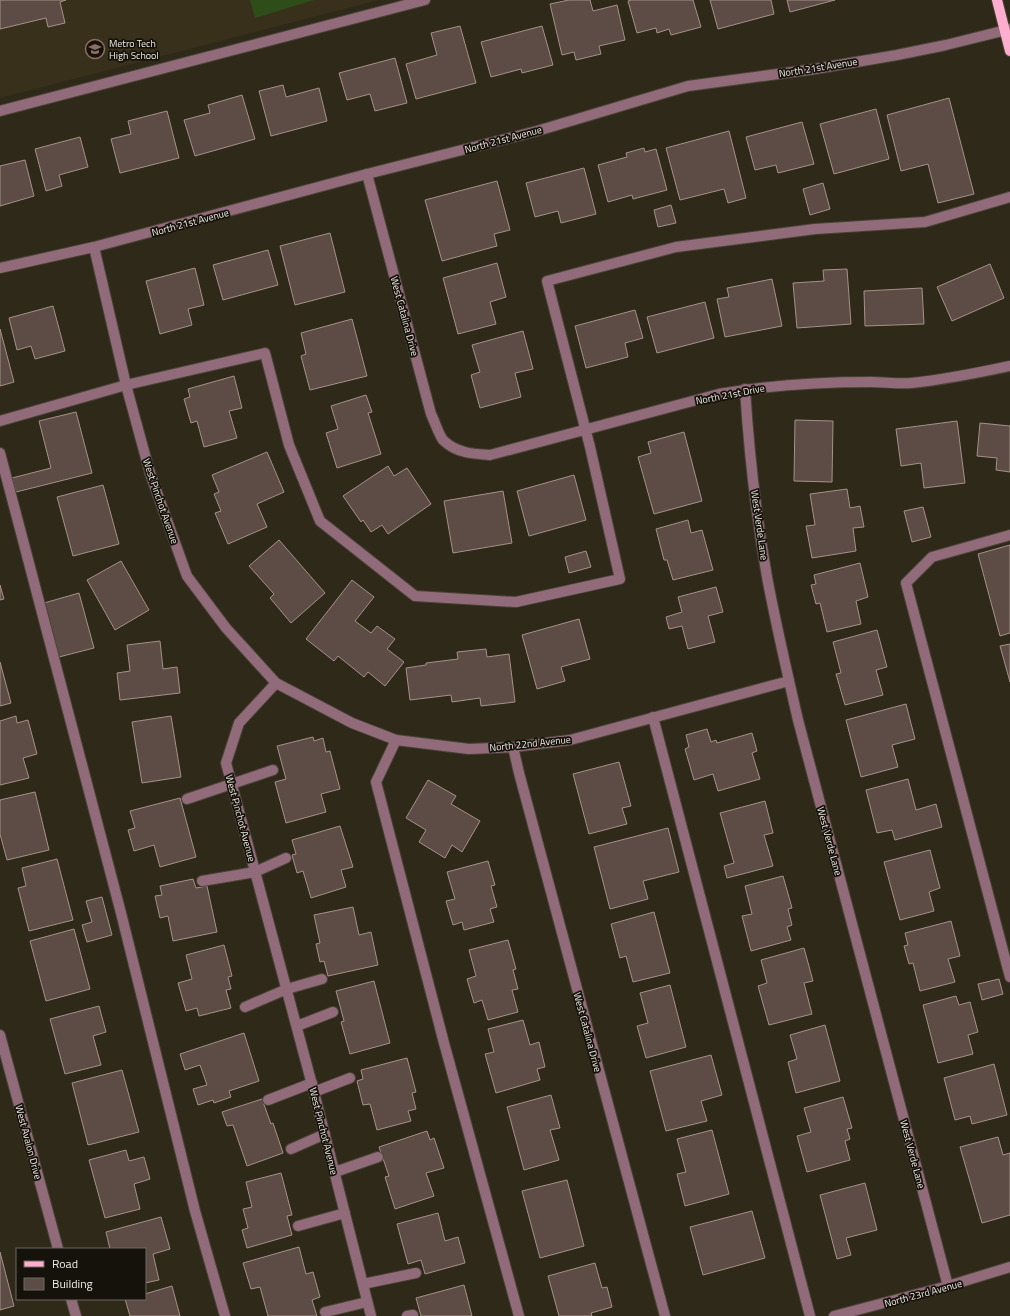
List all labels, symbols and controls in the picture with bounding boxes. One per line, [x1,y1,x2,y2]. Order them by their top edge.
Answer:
place label: Metro Tech High School [109,36,159,63]
school or university icon: Metro Tech High School [84,38,106,60]
street label: North 21st Avenue [778,54,858,81]
street label: North 21st Avenue [463,122,543,157]
street label: North 21st Avenue [150,205,230,240]
street label: West Catalina Drive [387,275,422,358]
street label: North 21st Drive [694,380,766,409]
street label: West Pinchot Avenue [139,456,182,546]
street label: West Verde Lane [747,489,772,561]
street label: North 22nd Avenue [489,732,572,755]
street label: West Pinchot Avenue [222,773,259,863]
street label: West Verde Lane [813,805,846,877]
street label: West Catalina Drive [570,991,605,1074]
street label: West Pinchot Avenue [305,1086,342,1176]
street label: West Avalon Drive [11,1103,46,1181]
street label: West Verde Lane [896,1118,929,1190]
legend [16,1248,146,1300]
text: Road [52,1254,78,1273]
text: Building [52,1274,93,1293]
street label: North 23rd Avenue [883,1276,964,1311]

